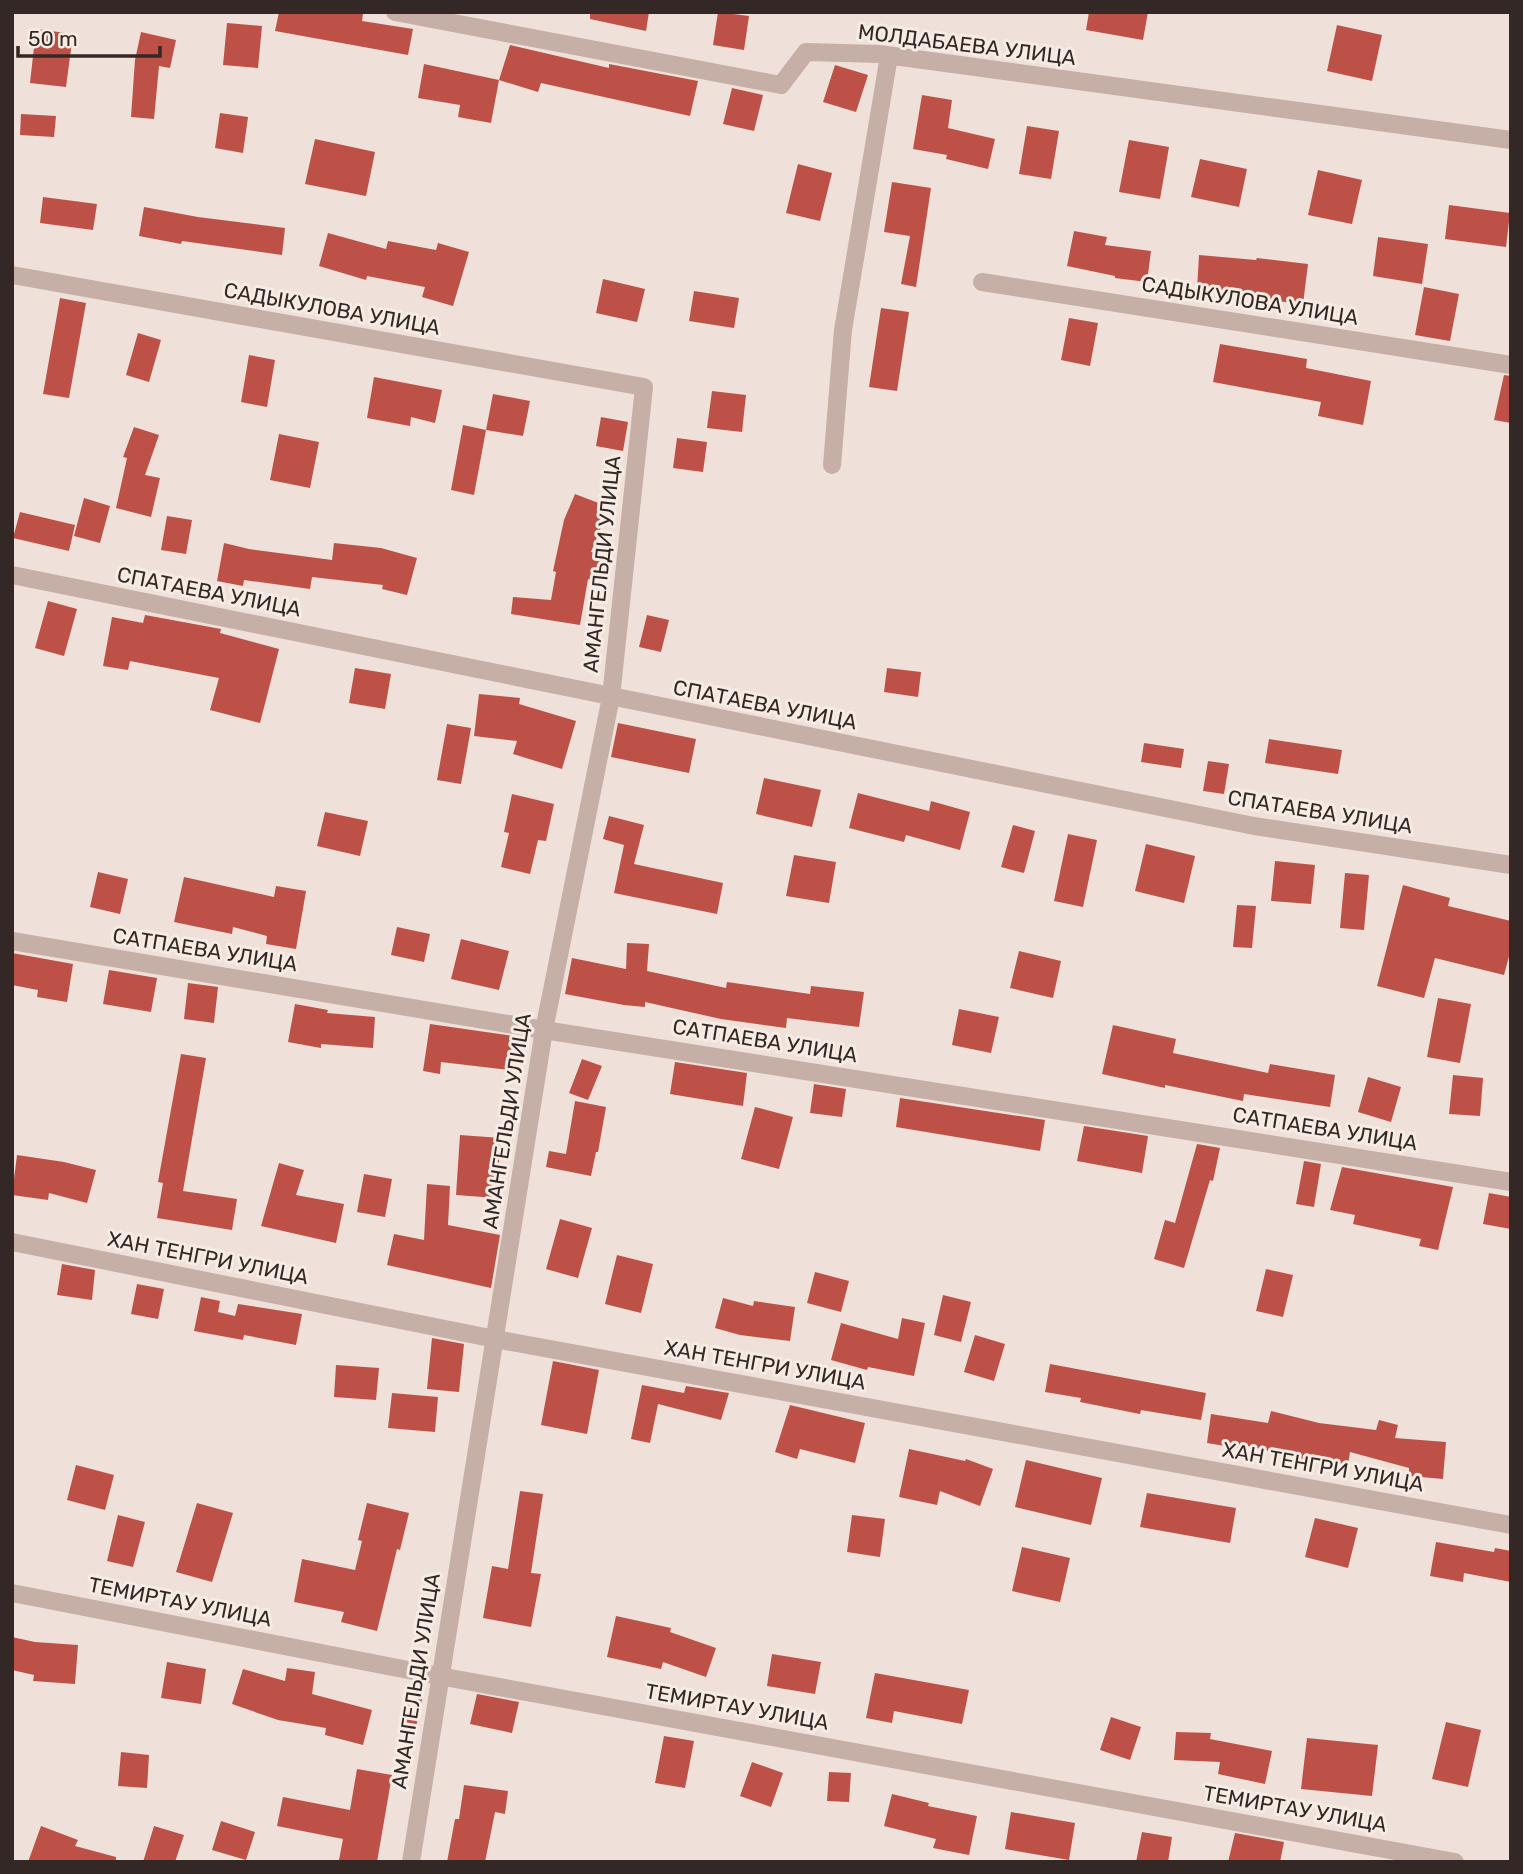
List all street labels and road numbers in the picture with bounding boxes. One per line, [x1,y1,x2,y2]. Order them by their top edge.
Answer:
street label: МОЛДАБАЕВА УЛИЦА [857,19,1078,70]
street label: САДЫКУЛОВА УЛИЦА [1140,271,1360,330]
street label: САДЫКУЛОВА УЛИЦА [222,277,442,340]
street label: АМАНГЕЛЬДИ УЛИЦА [578,454,625,674]
street label: СПАТАЕВА УЛИЦА [115,561,303,622]
street label: СПАТАЕВА УЛИЦА [671,674,859,735]
street label: СПАТАЕВА УЛИЦА [1226,785,1414,838]
street label: САТПАЕВА УЛИЦА [111,923,299,976]
street label: АМАНГЕЛЬДИ УЛИЦА [477,1011,536,1231]
street label: САТПАЕВА УЛИЦА [671,1014,859,1067]
street label: САТПАЕВА УЛИЦА [1231,1102,1419,1155]
street label: ХАН ТЕНГРИ УЛИЦА [105,1226,311,1289]
street label: ХАН ТЕНГРИ УЛИЦА [662,1334,868,1395]
street label: ХАН ТЕНГРИ УЛИЦА [1220,1436,1426,1497]
street label: ТЕМИРТАУ УЛИЦА [86,1571,274,1632]
street label: АМАНГЕЛЬДИ УЛИЦА [386,1571,445,1791]
street label: ТЕМИРТАУ УЛИЦА [643,1678,831,1735]
street label: ТЕМИРТАУ УЛИЦА [1201,1780,1389,1837]

